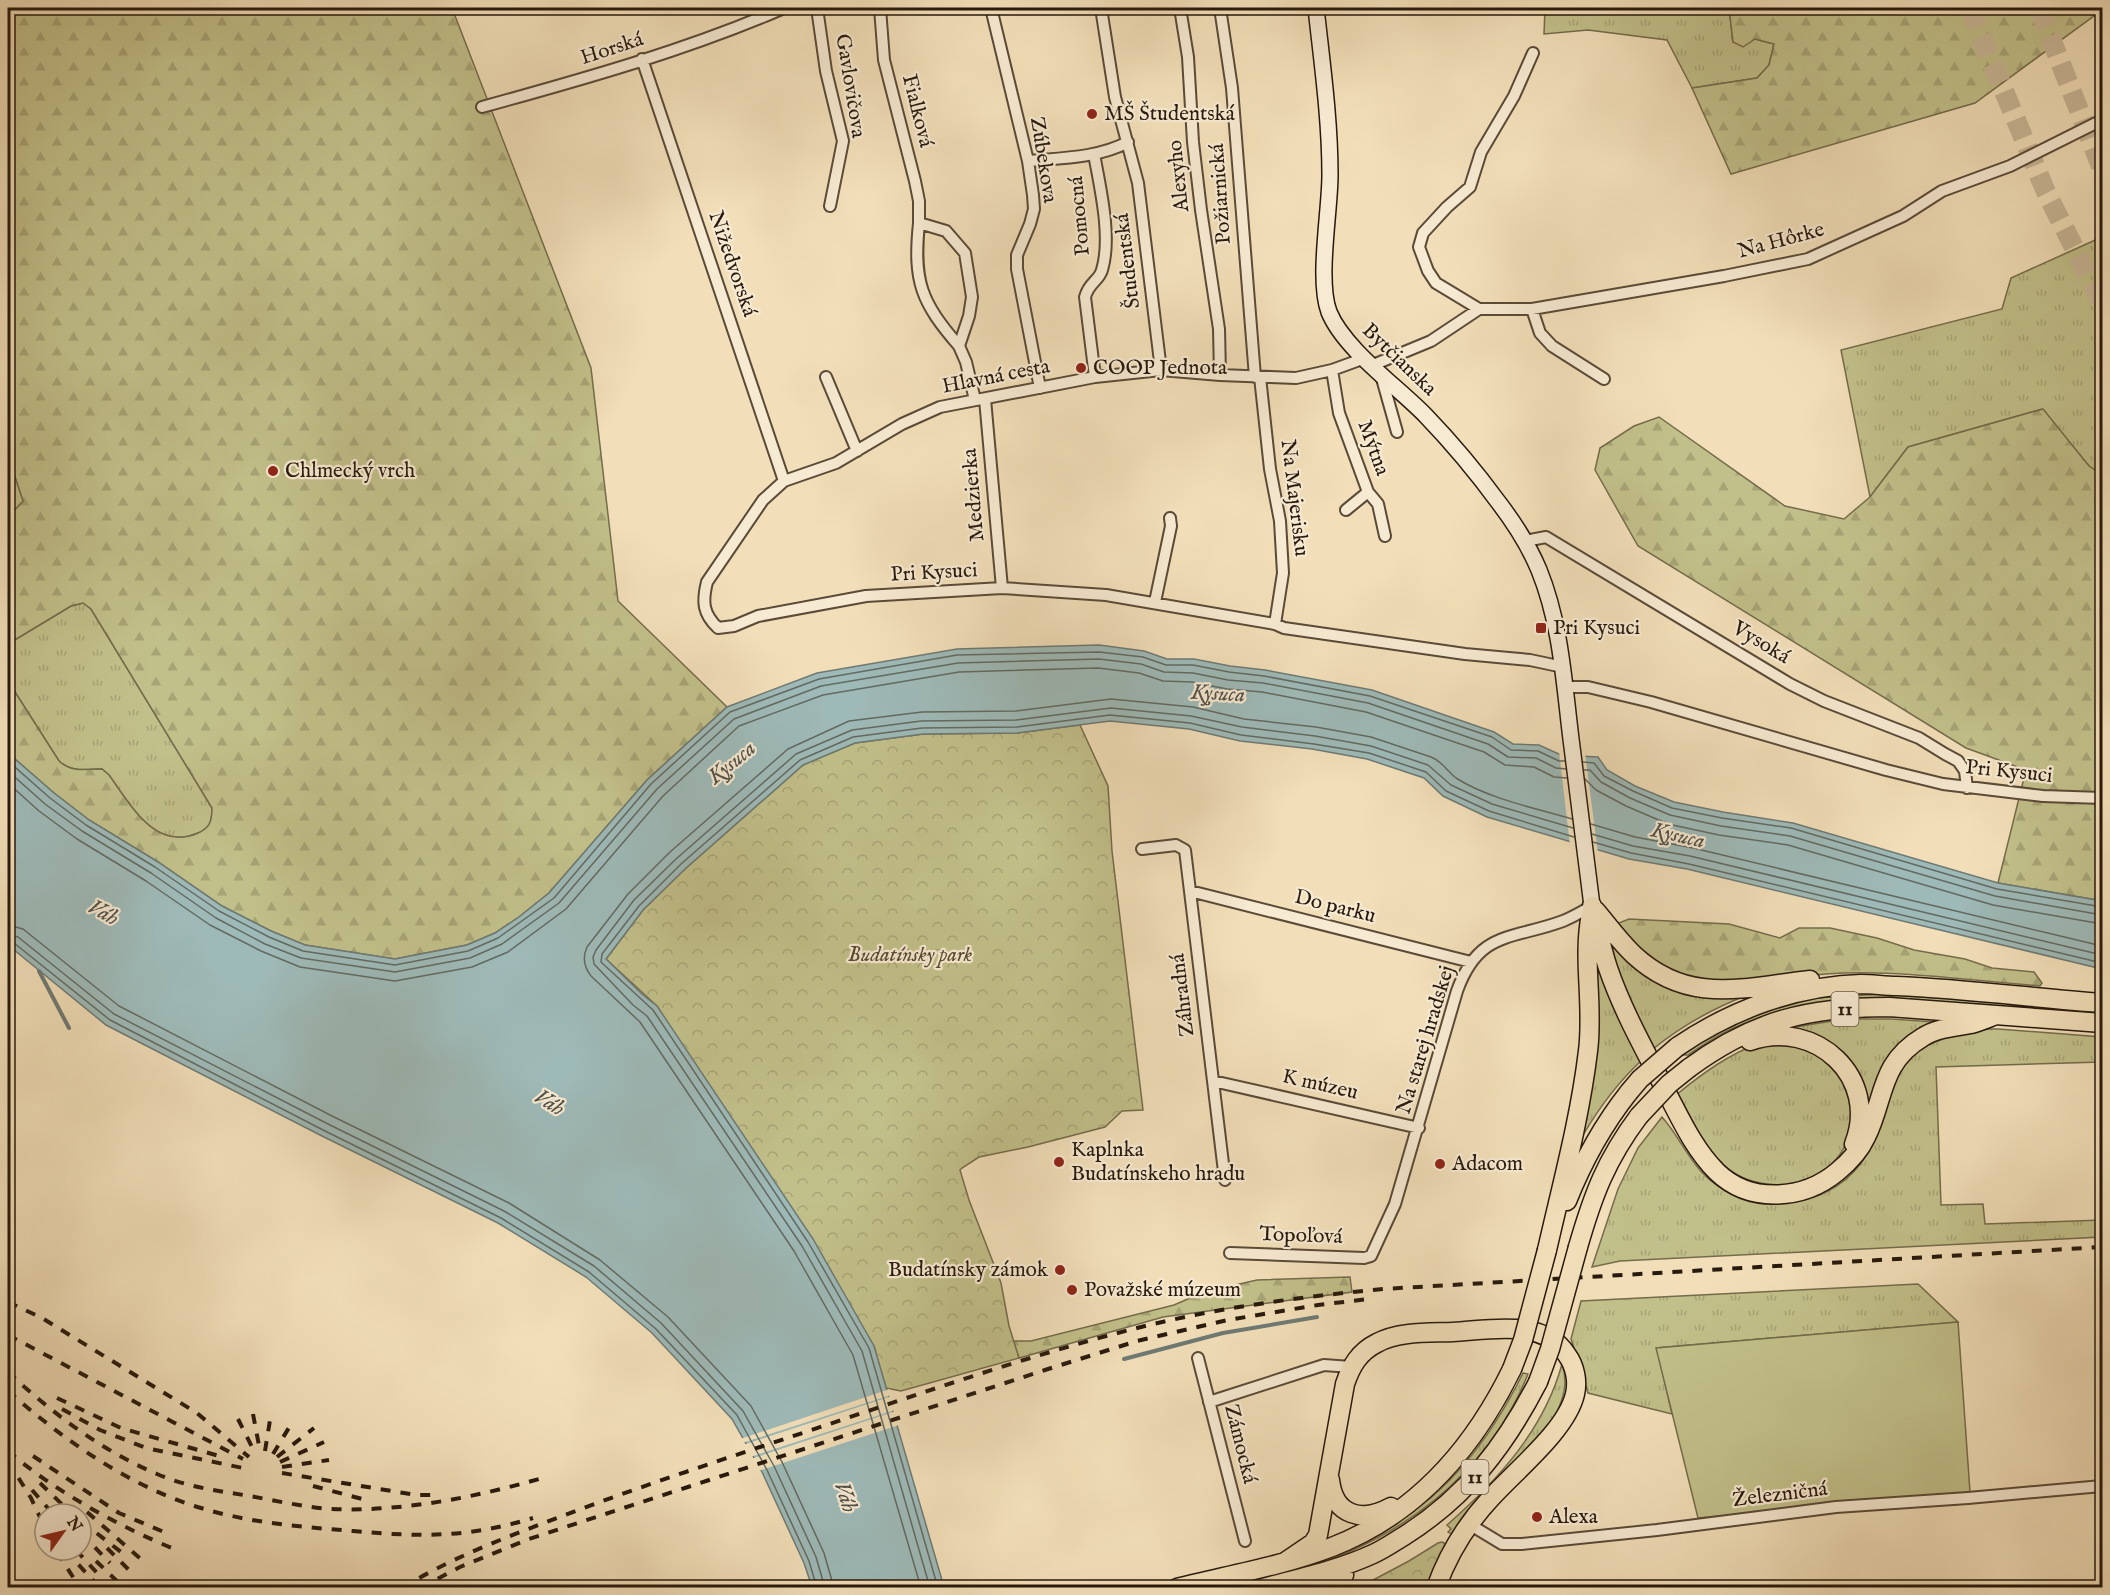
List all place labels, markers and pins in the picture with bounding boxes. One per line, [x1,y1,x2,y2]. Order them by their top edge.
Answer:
place label: MŠ Študentská [1104,100,1236,128]
marker: MŠ Študentská [1085,107,1099,121]
place label: COOP Jednota [1093,355,1228,382]
marker: COOP Jednota [1074,361,1088,375]
place label: Chlmecký vrch [285,458,415,485]
marker: Chlmecký vrch [266,464,280,478]
place label: Pri Kysuci [1553,615,1640,642]
marker: Pri Kysuci [1534,621,1548,635]
place label: Kaplnka Budatínskeho hradu [1071,1137,1245,1188]
place label: Adacom [1451,1151,1523,1178]
marker: Kaplnka Budatínskeho hradu [1052,1155,1066,1169]
marker: Adacom [1433,1157,1447,1171]
place label: Budatínsky zámok [888,1257,1049,1284]
marker: Budatínsky zámok [1053,1263,1067,1277]
place label: Považské múzeum [1084,1277,1241,1304]
marker: Považské múzeum [1065,1283,1079,1297]
place label: Alexa [1548,1504,1599,1531]
marker: Alexa [1530,1510,1544,1524]

